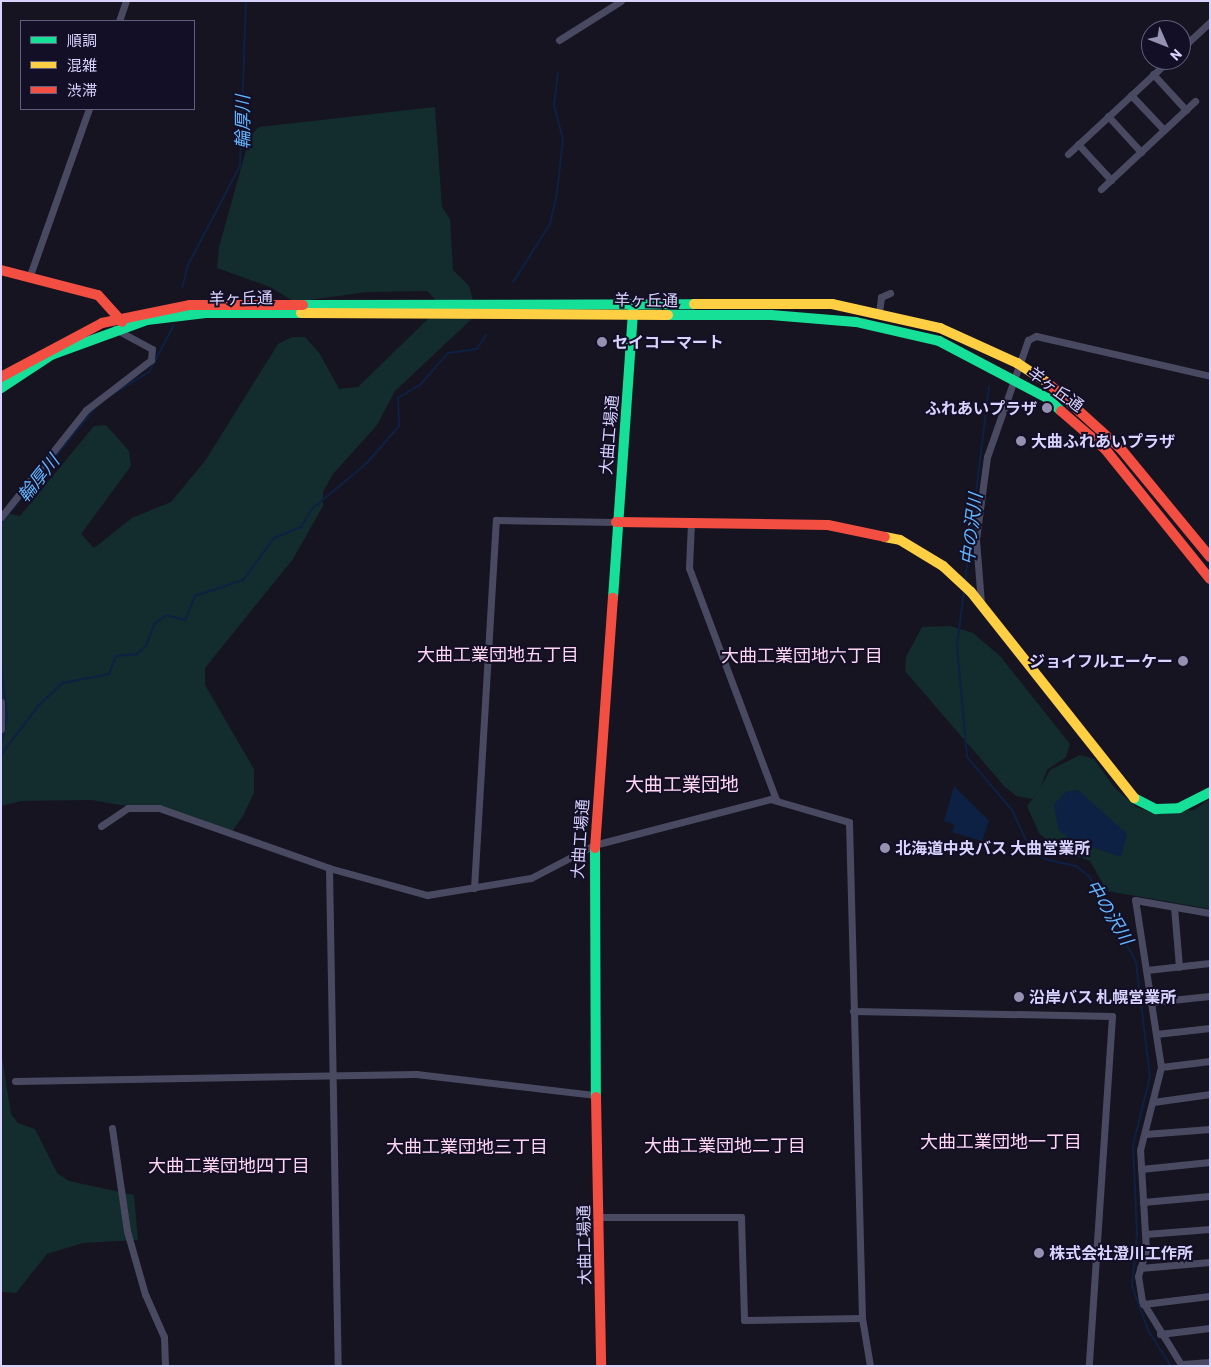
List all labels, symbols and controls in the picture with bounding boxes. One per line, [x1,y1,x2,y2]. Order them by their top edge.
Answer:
legend [20,20,195,110]
north arrow [1141,20,1191,70]
text: 順調 [67,31,97,49]
text: N [1167,46,1186,64]
text: 混雑 [67,56,97,74]
text: 渋滞 [67,81,97,99]
water label: 輪厚川 [231,95,253,149]
street label: 羊ヶ丘通 [209,288,273,308]
street label: 羊ヶ丘通 [614,290,678,310]
place label: セイコーマート [612,332,724,352]
marker: セイコーマート [596,336,608,348]
street label: 羊ヶ丘通 [1024,362,1088,416]
street label: 大曲工場通 [596,394,622,476]
place label: ふれあいプラザ [925,398,1037,418]
marker: ふれあいプラザ [1041,402,1053,414]
place label: 大曲ふれあいプラザ [1031,431,1175,451]
marker: 大曲ふれあいプラザ [1015,435,1027,447]
water label: 輪厚川 [13,450,63,506]
water label: 中の沢川 [956,492,986,566]
district label: 大曲工業団地五丁目 [417,643,579,665]
district label: 大曲工業団地六丁目 [721,644,883,666]
place label: ジョイフルエーケー [1029,651,1173,671]
marker: ジョイフルエーケー [1177,655,1189,667]
district label: 大曲工業団地 [625,773,739,795]
street label: 大曲工場通 [568,798,592,880]
place label: 北海道中央バス 大曲営業所 [895,838,1090,858]
marker: 北海道中央バス 大曲営業所 [879,842,891,854]
water label: 中の沢川 [1082,876,1138,948]
place label: 沿岸バス 札幌営業所 [1029,987,1176,1007]
marker: 沿岸バス 札幌営業所 [1013,991,1025,1003]
district label: 大曲工業団地一丁目 [920,1130,1082,1152]
district label: 大曲工業団地二丁目 [644,1134,806,1156]
district label: 大曲工業団地三丁目 [386,1135,548,1157]
district label: 大曲工業団地四丁目 [148,1154,310,1176]
street label: 大曲工場通 [574,1205,594,1285]
place label: 株式会社澄川工作所 [1049,1243,1193,1263]
marker: 株式会社澄川工作所 [1033,1247,1045,1259]

